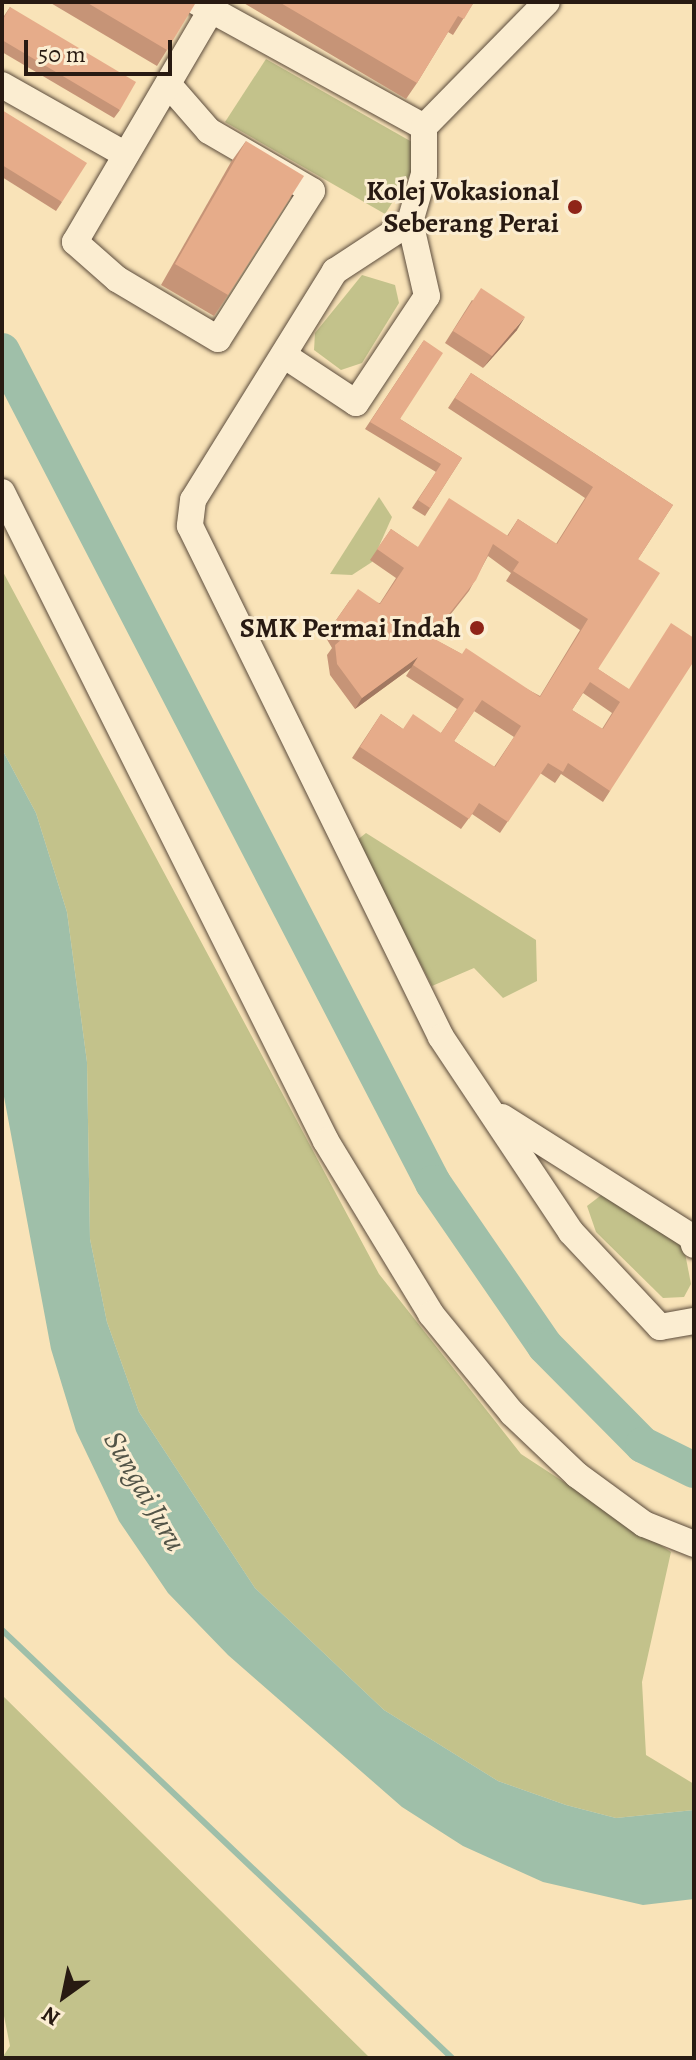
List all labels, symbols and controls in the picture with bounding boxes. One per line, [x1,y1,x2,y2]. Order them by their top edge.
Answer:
scale bar [28,24,176,74]
text: 50 m [38,38,86,70]
place label: Kolej Vokasional Seberang Perai [366,174,559,240]
marker: Kolej Vokasional Seberang Perai [566,198,584,216]
place label: SMK Permai Indah [240,611,461,645]
marker: SMK Permai Indah [468,619,486,637]
water label: Sungai Juru [96,1424,194,1558]
north arrow [24,1956,104,2036]
text: N [36,1999,66,2033]

